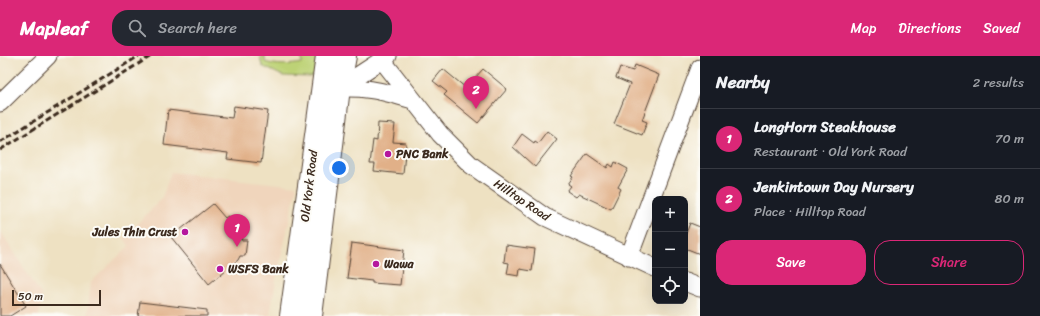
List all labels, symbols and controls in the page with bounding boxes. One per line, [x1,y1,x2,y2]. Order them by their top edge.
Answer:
search box [112,10,392,46]
text: Mapleaf [20,12,88,45]
text: Search here [158,15,237,41]
text: Map [850,16,876,41]
text: Directions [898,16,961,41]
text: Saved [983,16,1020,41]
icon: search [126,17,148,39]
text: Nearby [716,67,770,97]
text: 2 results [973,71,1024,94]
pin: 2 [463,76,489,109]
text: LongHorn Steakhouse [754,114,896,140]
text: 1 [726,127,732,150]
text: 70 m [995,127,1024,150]
text: Restaurant · Old York Road [754,140,907,163]
place label: PNC Bank [396,143,449,165]
street label: Old York Road [294,148,324,223]
marker: PNC Bank [383,149,393,159]
your location [329,158,349,178]
street label: Hilltop Road [489,173,555,228]
text: Jenkintown Day Nursery [754,174,914,200]
text: 2 [725,187,733,210]
text: 80 m [995,187,1024,210]
map controls [652,196,688,304]
button: + [652,196,688,232]
text: Place · Hilltop Road [754,200,866,223]
pin: 1 [224,214,250,247]
place label: Jules Thin Crust [91,221,178,243]
marker: Jules Thin Crust [180,227,190,237]
button: − [652,232,688,268]
button: Save [716,240,866,285]
button: Share [874,240,1024,285]
place label: Wawa [384,253,415,275]
place label: WSFS Bank [228,258,289,280]
marker: Wawa [371,259,381,269]
marker: WSFS Bank [215,264,225,274]
button: locate [652,268,688,304]
text: 50 m [18,287,43,306]
scale bar [12,288,101,307]

